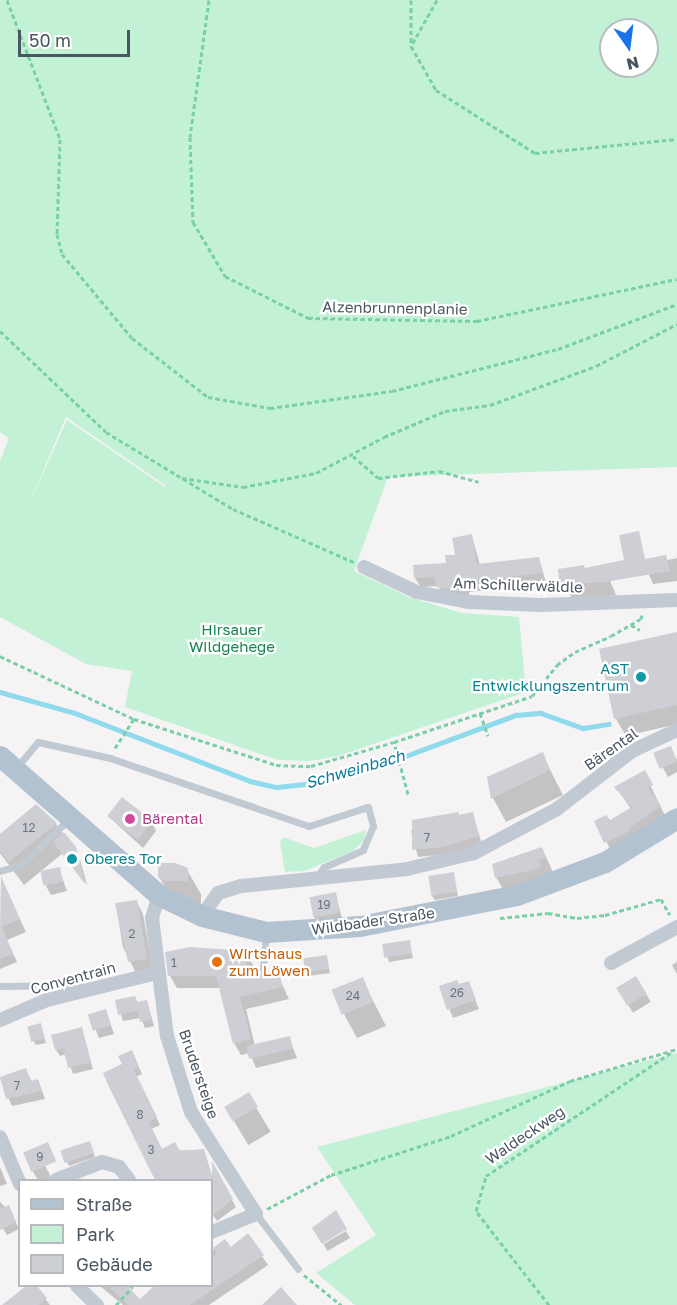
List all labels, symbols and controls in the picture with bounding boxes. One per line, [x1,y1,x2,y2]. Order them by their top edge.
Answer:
scale bar [21,18,134,56]
north arrow [599,18,659,78]
text: 50 m [29,29,71,51]
text: N [625,52,641,75]
street label: Alzenbrunnenplanie [322,298,468,318]
street label: Am Schillerwäldle [453,574,583,596]
park label: Hirsauer Wildgehege [189,620,275,655]
place label: AST Entwicklungszentrum [472,659,629,694]
marker: AST Entwicklungszentrum [634,670,648,684]
street label: Bärental [581,724,641,774]
water label: Schweinbach [303,746,407,792]
place label: Bärental [142,810,203,828]
marker: Bärental [123,812,137,826]
house number: 12 [23,821,35,835]
house number: 7 [424,831,430,845]
place label: Oberes Tor [84,850,162,868]
marker: Oberes Tor [65,852,79,866]
house number: 19 [317,898,331,912]
street label: Wildbader Straße [310,903,436,939]
house number: 2 [129,927,135,941]
place label: Wirtshaus zum Löwen [229,944,310,979]
marker: Wirtshaus zum Löwen [210,955,224,969]
house number: 1 [171,956,177,970]
street label: Conventrain [28,958,118,998]
house number: 26 [450,986,464,1000]
house number: 24 [346,989,360,1003]
street label: Brudersteige [175,1027,223,1121]
house number: 7 [14,1079,20,1093]
street label: Waldeckweg [482,1102,568,1168]
house number: 8 [136,1108,144,1122]
house number: 3 [147,1143,155,1157]
house number: 9 [36,1150,44,1164]
legend [18,1179,213,1287]
text: Straße [76,1193,132,1215]
text: Park [76,1223,115,1245]
text: Gebäude [76,1253,153,1275]

